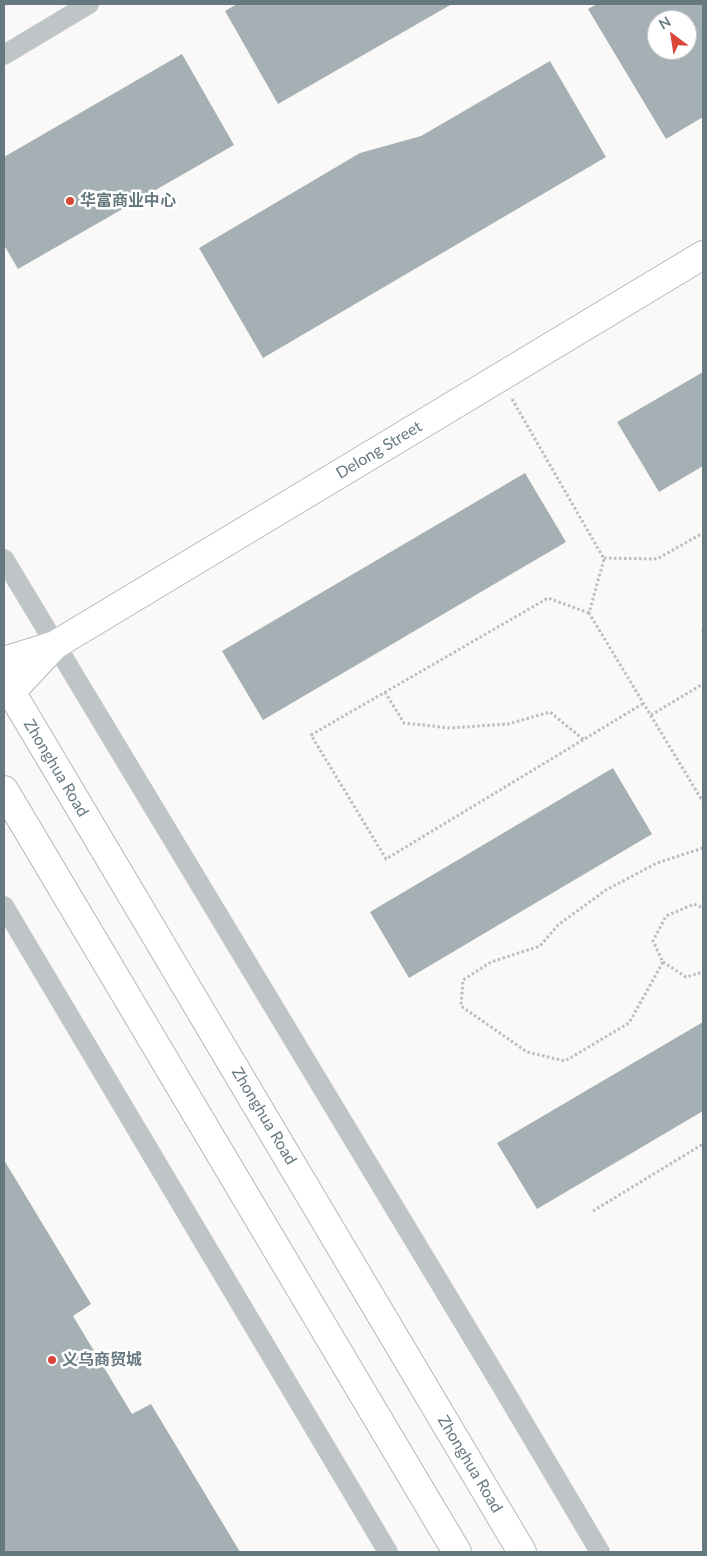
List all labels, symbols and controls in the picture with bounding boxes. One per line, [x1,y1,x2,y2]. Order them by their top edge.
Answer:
north arrow [647,10,697,60]
text: N [656,13,674,33]
place label: 华富商业中心 [80,191,176,211]
marker: 华富商业中心 [64,195,76,207]
street label: Delong Street [333,417,425,483]
street label: Zhonghua Road [19,716,93,820]
street label: Zhonghua Road [227,1064,301,1168]
place label: 义乌商贸城 [62,1350,142,1370]
marker: 义乌商贸城 [46,1354,58,1366]
street label: Zhonghua Road [433,1412,507,1516]

